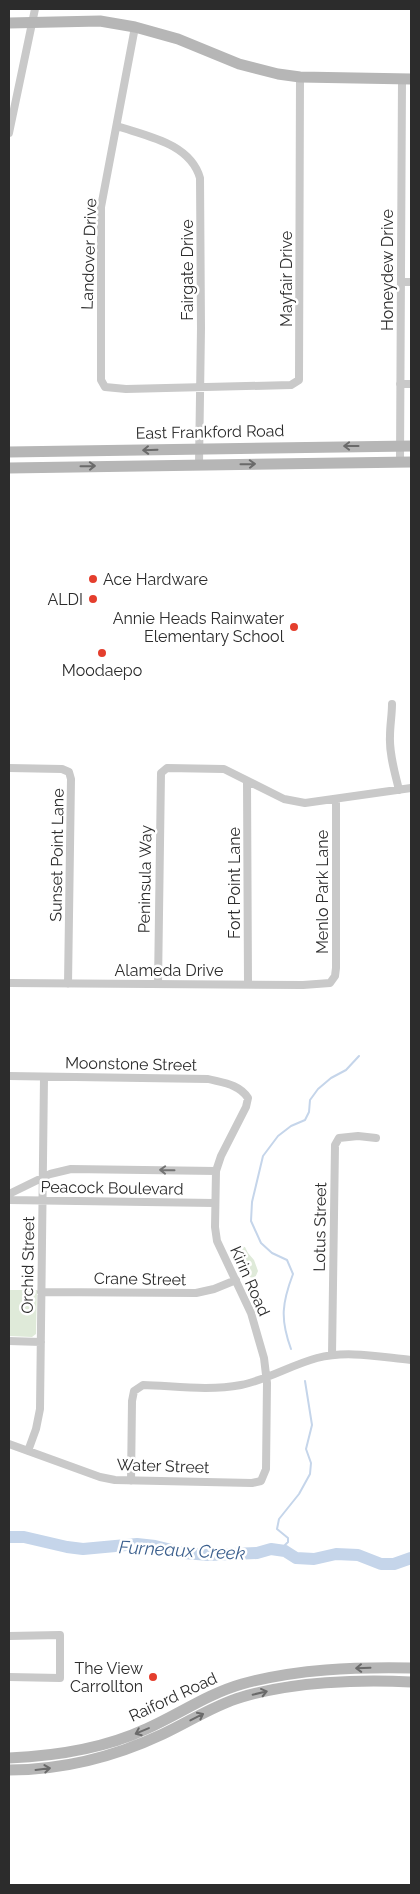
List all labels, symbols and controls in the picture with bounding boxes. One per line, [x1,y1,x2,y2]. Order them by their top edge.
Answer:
street label: Landover Drive [78,198,100,310]
street label: Honeydew Drive [378,209,397,331]
street label: Fairgate Drive [178,219,197,321]
street label: Mayfair Drive [277,231,296,327]
street label: East Frankford Road [135,421,285,443]
one-way arrow [343,441,359,451]
one-way arrow [142,445,158,455]
one-way arrow [240,459,256,468]
one-way arrow [80,461,96,471]
place label: Ace Hardware [103,570,208,589]
marker: Ace Hardware [87,573,99,585]
place label: ALDI [47,590,83,609]
marker: ALDI [87,593,99,605]
place label: Annie Heads Rainwater Elementary School [113,609,285,646]
marker: Annie Heads Rainwater Elementary School [288,621,300,633]
marker: Moodaepo [96,647,108,659]
place label: Moodaepo [62,661,142,680]
street label: Sunset Point Lane [46,788,68,922]
street label: Peninsula Way [135,824,155,933]
street label: Fort Point Lane [225,827,244,939]
street label: Menlo Park Lane [313,830,332,954]
street label: Alameda Drive [115,961,223,980]
street label: Moonstone Street [65,1053,198,1075]
one-way arrow [160,1165,176,1175]
street label: Peacock Boulevard [40,1177,184,1199]
street label: Lotus Street [310,1181,330,1272]
street label: Orchid Street [18,1216,38,1314]
street label: Kirin Road [226,1243,274,1319]
street label: Crane Street [94,1269,187,1289]
street label: Water Street [116,1455,210,1477]
water label: Furneaux Creek [118,1536,246,1564]
place label: The View Carrollton [70,1659,143,1696]
one-way arrow [355,1663,371,1673]
street label: Raiford Road [126,1668,220,1726]
marker: The View Carrollton [147,1671,159,1683]
one-way arrow [252,1688,268,1697]
one-way arrow [190,1712,205,1722]
one-way arrow [135,1726,150,1736]
one-way arrow [35,1764,51,1774]

